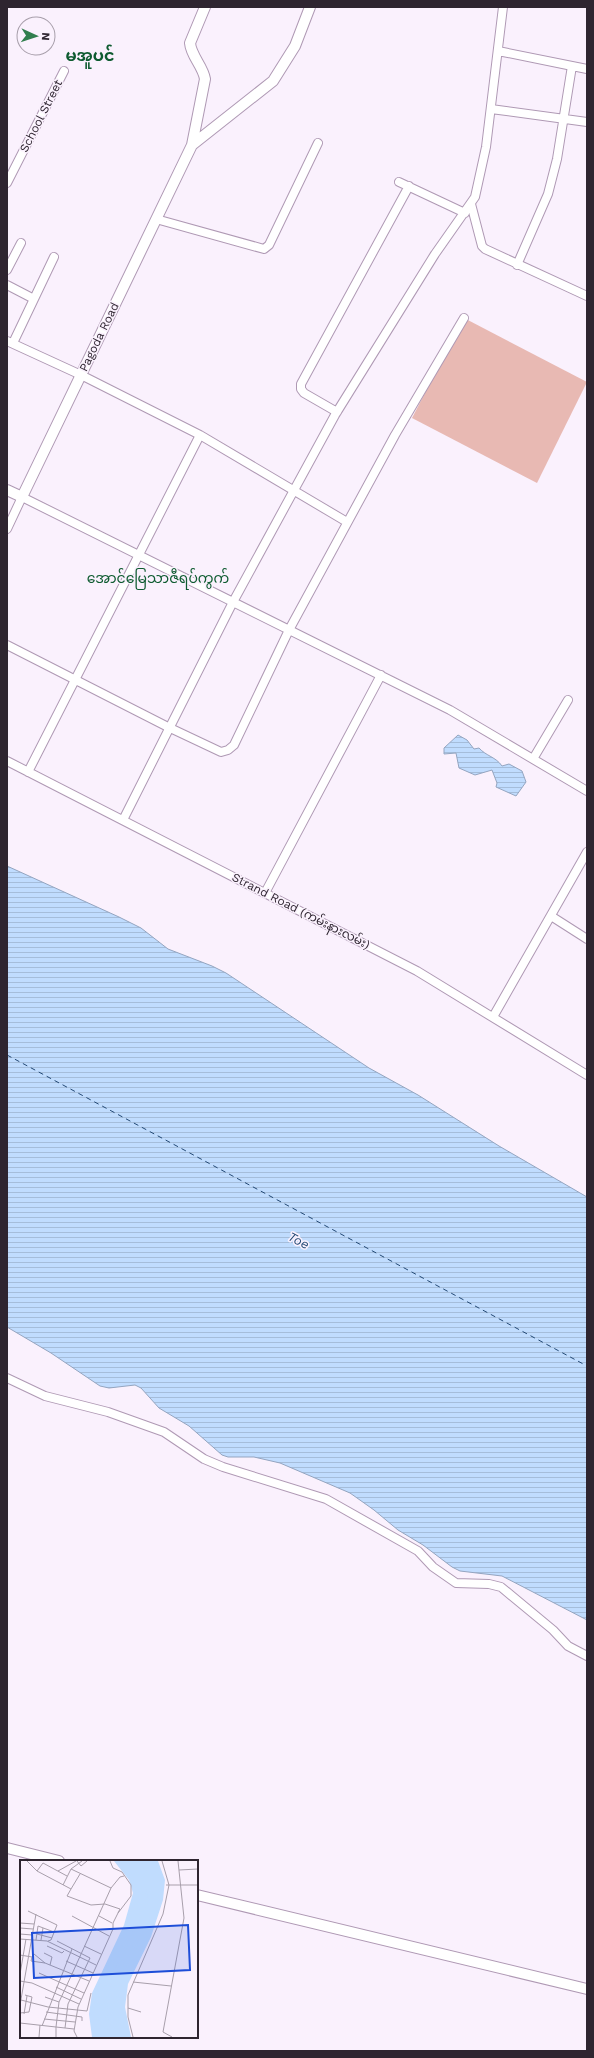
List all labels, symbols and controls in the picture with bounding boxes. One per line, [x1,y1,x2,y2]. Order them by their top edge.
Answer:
north arrow [16,16,56,56]
text: N [39,32,52,41]
district label: မအူပင် [65,44,115,69]
street label: School Street [17,77,65,155]
street label: Pagoda Road [76,300,122,374]
district label: အောင်မြေသာဇီရပ်ကွက် [87,568,229,590]
street label: Strand Road (ကမ်းနားလမ်း) [228,868,373,955]
water label: Toe [286,1229,312,1252]
inset map [20,1860,198,2038]

